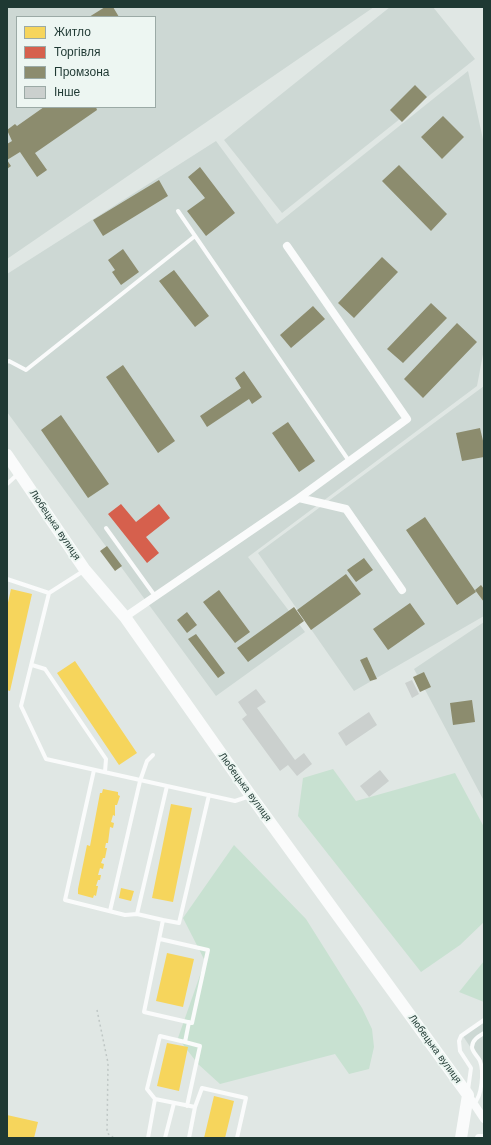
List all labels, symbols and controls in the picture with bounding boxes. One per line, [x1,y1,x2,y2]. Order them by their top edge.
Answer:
legend [16,16,156,108]
text: Житло [54,25,91,39]
text: Торгівля [54,45,100,59]
text: Промзона [54,65,109,79]
text: Інше [54,85,80,99]
street label: Любецька вулиця [27,488,83,562]
street label: Любецька вулиця [216,750,274,824]
street label: Любецька вулиця [406,1012,464,1086]

